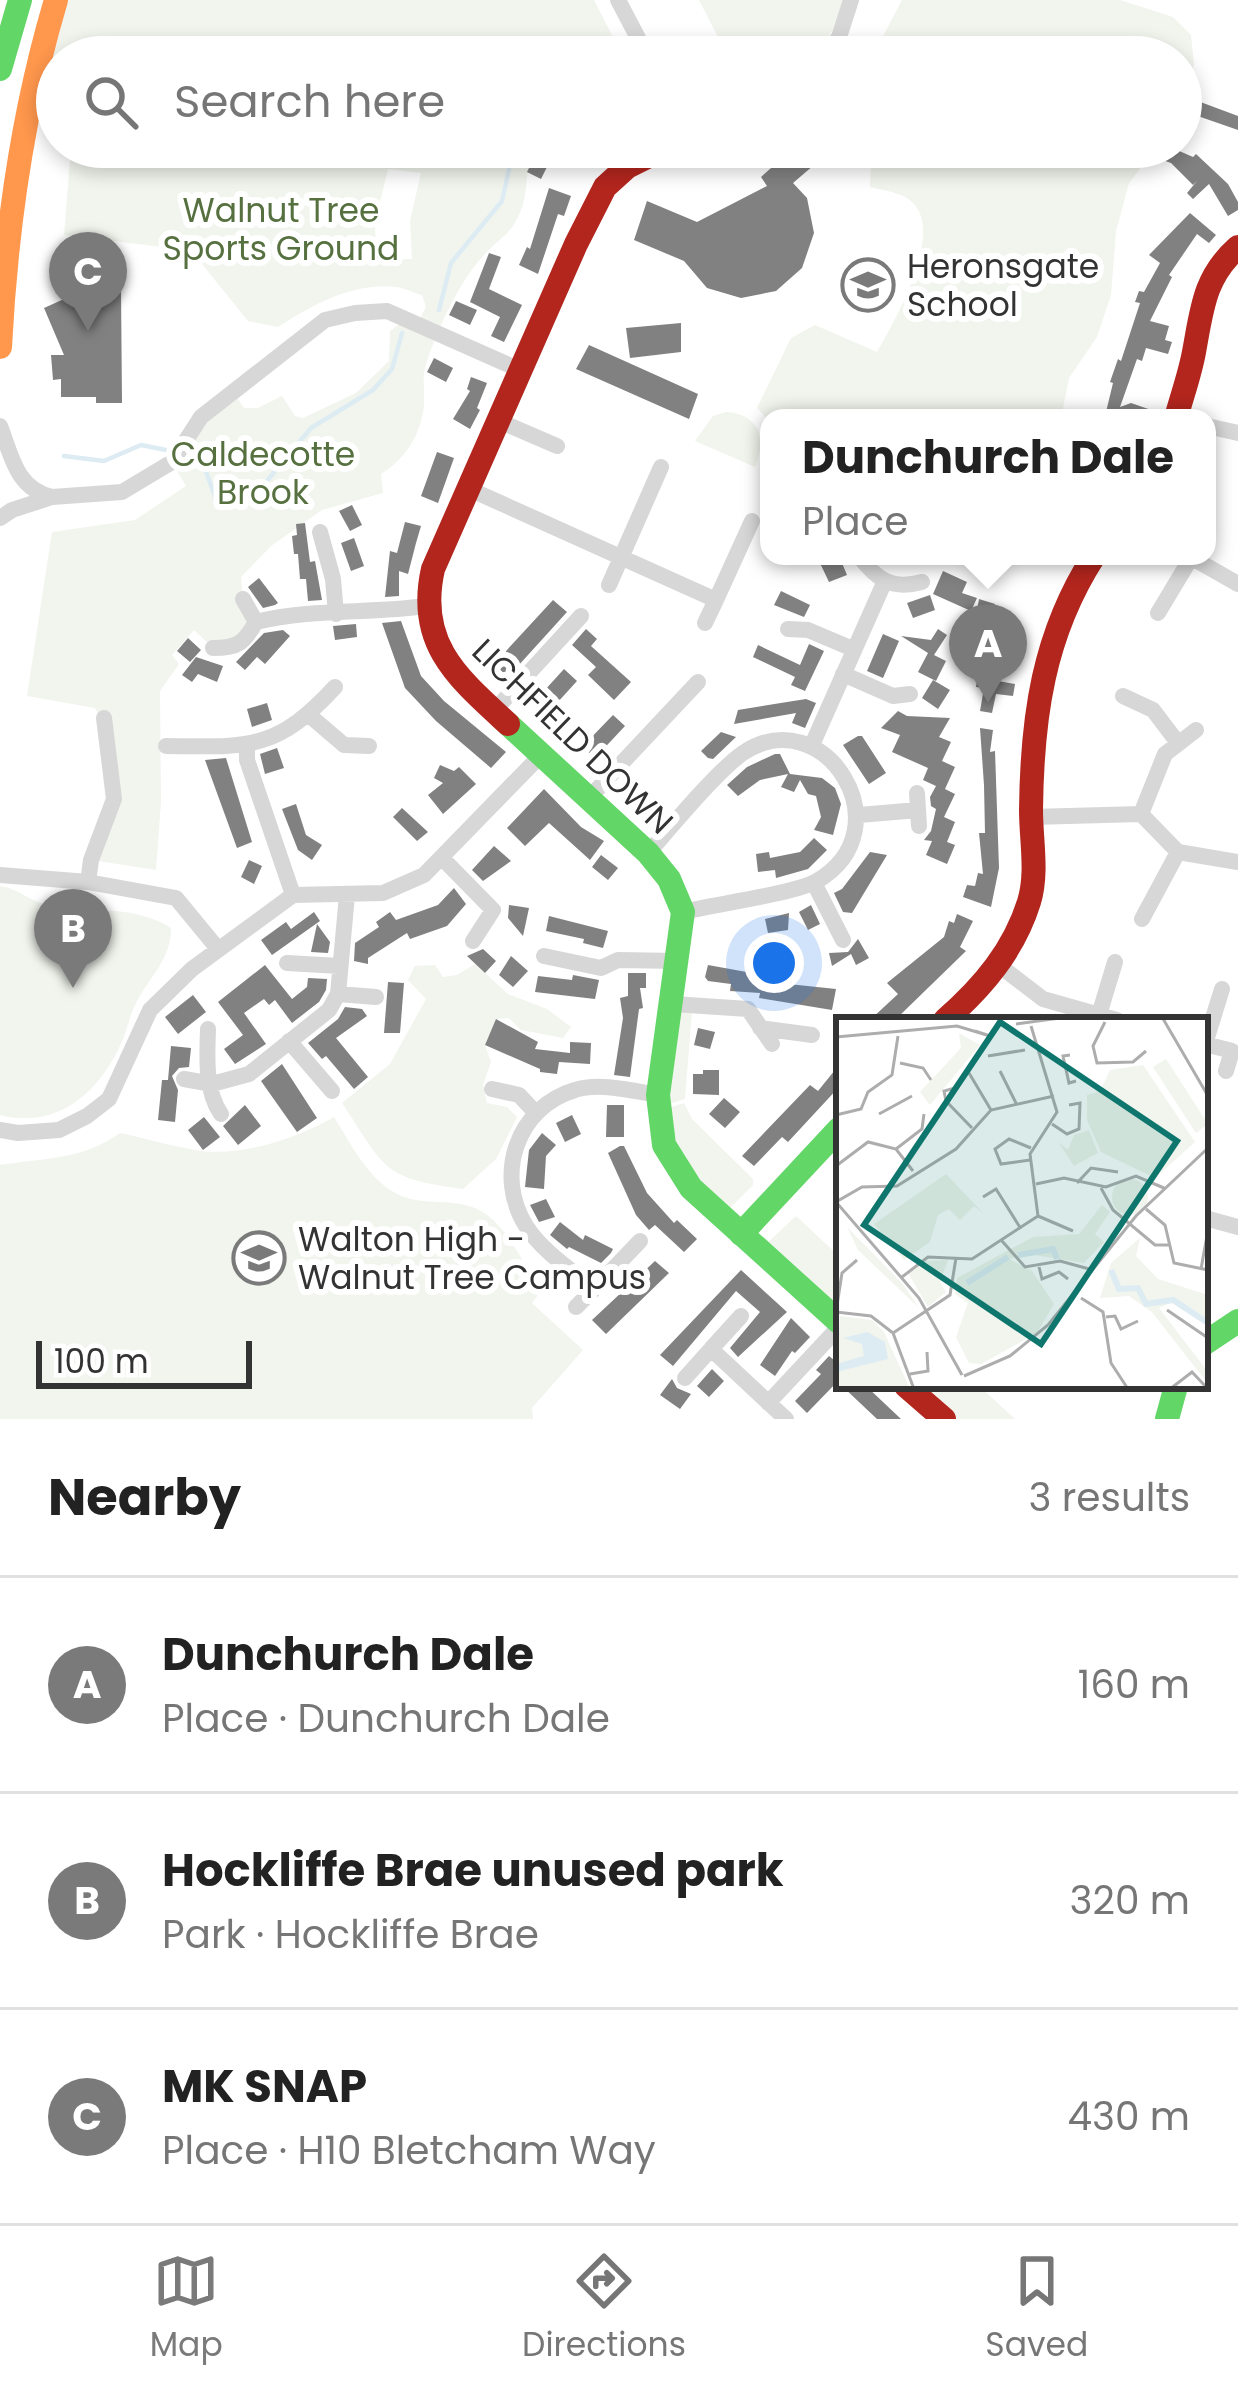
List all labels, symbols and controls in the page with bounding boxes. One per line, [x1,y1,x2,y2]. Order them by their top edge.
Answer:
search box [36,36,1202,168]
icon: search [78,69,144,135]
text: Search here [174,70,445,133]
park label: Walnut Tree Sports Ground [163,187,399,272]
pin: C [49,232,127,331]
place label: Heronsgate School [907,243,1099,328]
school or university icon: Heronsgate School [840,257,896,313]
popup [760,409,1216,565]
text: Dunchurch Dale [802,426,1174,489]
park label: Caldecotte Brook [171,431,355,516]
text: Place [802,494,908,549]
pin: A [949,604,1027,703]
street label: LICHFIELD DOWN [462,628,684,845]
pin: B [34,889,112,988]
your location [744,933,804,993]
inset map [836,1017,1208,1389]
place label: Walton High - Walnut Tree Campus [298,1216,646,1301]
school or university icon: Walton High - Walnut Tree Campus [231,1230,287,1286]
scale bar [36,1335,252,1388]
text: 100 m [54,1338,149,1385]
text: Nearby [48,1461,241,1533]
text: 3 results [1028,1470,1190,1525]
text: Dunchurch Dale [162,1623,534,1686]
text: A [73,1657,101,1712]
text: 160 m [1078,1657,1190,1712]
text: Place · Dunchurch Dale [162,1691,610,1746]
text: Hockliffe Brae unused park [162,1839,784,1902]
text: B [74,1873,100,1928]
text: 320 m [1070,1873,1190,1928]
text: Park · Hockliffe Brae [162,1907,539,1962]
text: MK SNAP [162,2055,367,2118]
text: C [72,2089,102,2144]
text: 430 m [1067,2089,1190,2144]
text: Place · H10 Bletcham Way [162,2123,656,2178]
tab: Map [150,2248,223,2370]
tab: Directions [522,2248,686,2370]
tab: Saved [985,2248,1088,2370]

